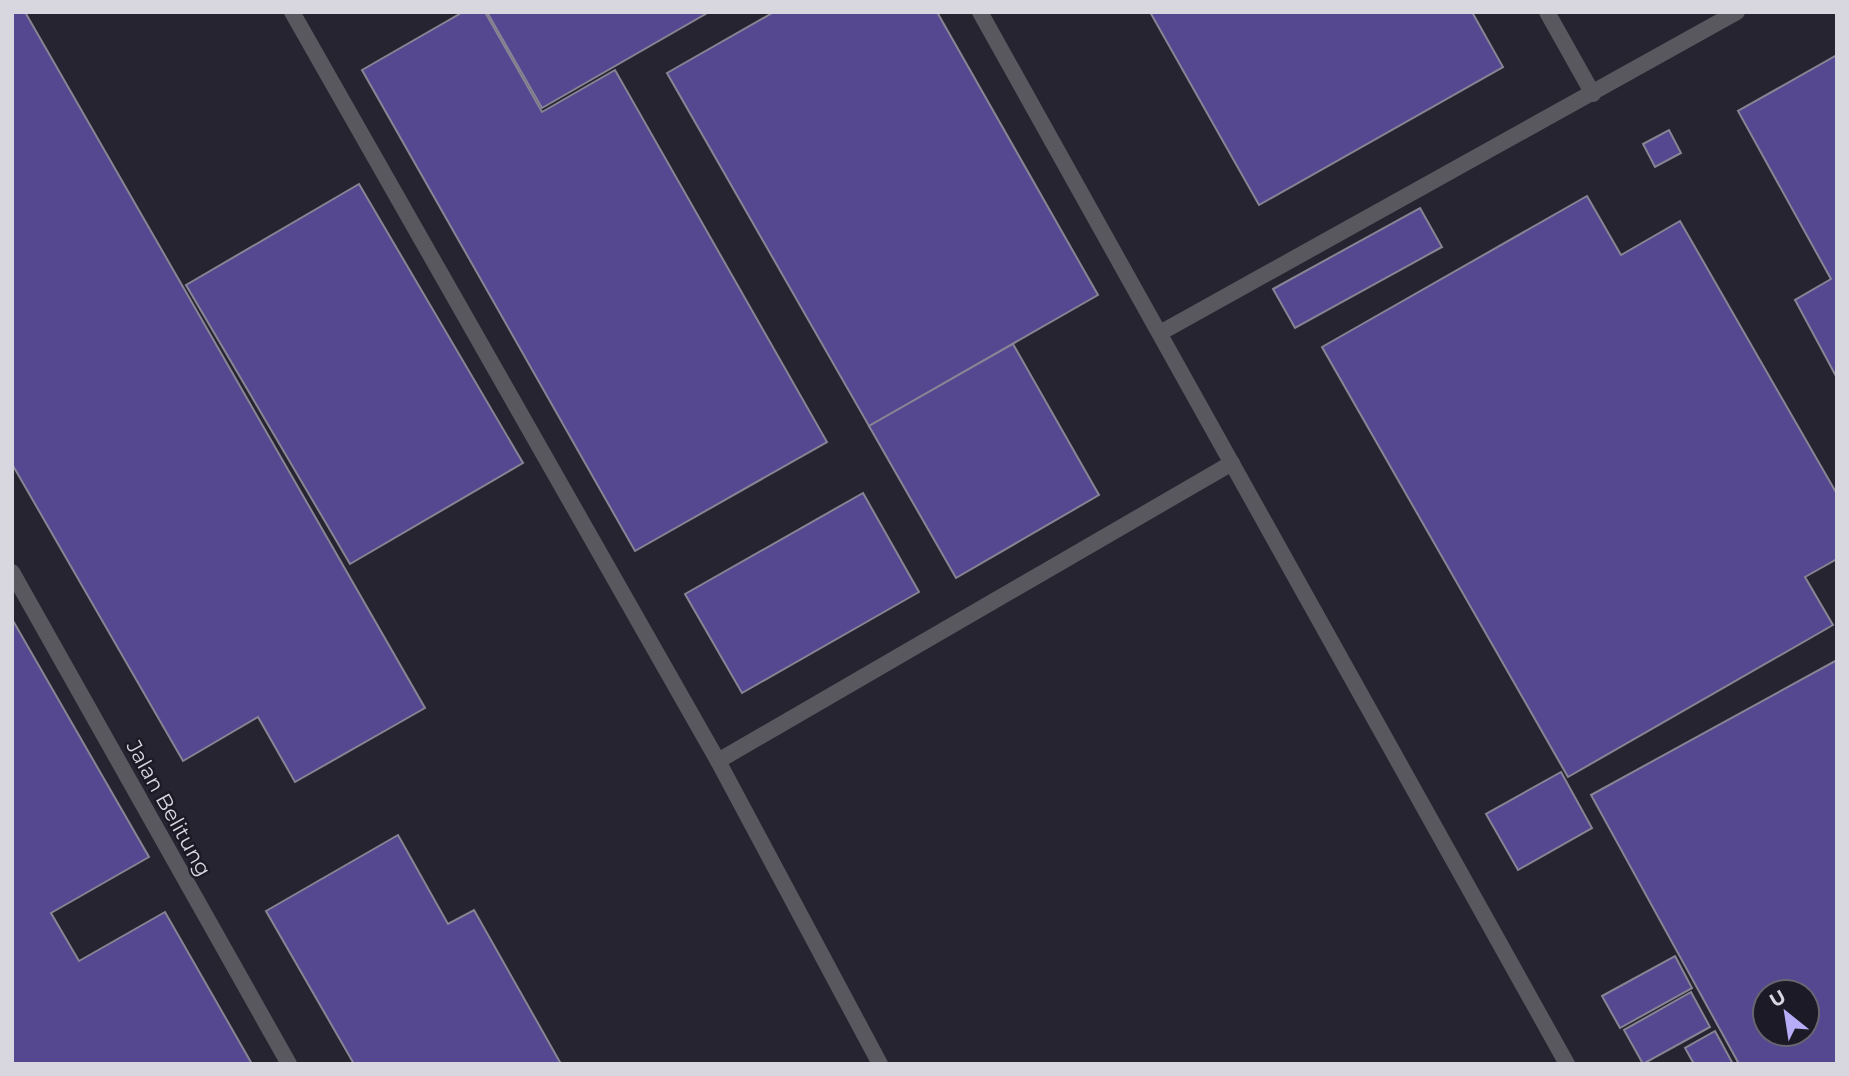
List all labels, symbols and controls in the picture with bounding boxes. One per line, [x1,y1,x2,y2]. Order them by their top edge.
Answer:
street label: Jalan Belitung [121,735,217,880]
north arrow [1751,978,1821,1048]
text: U [1766,985,1790,1012]

